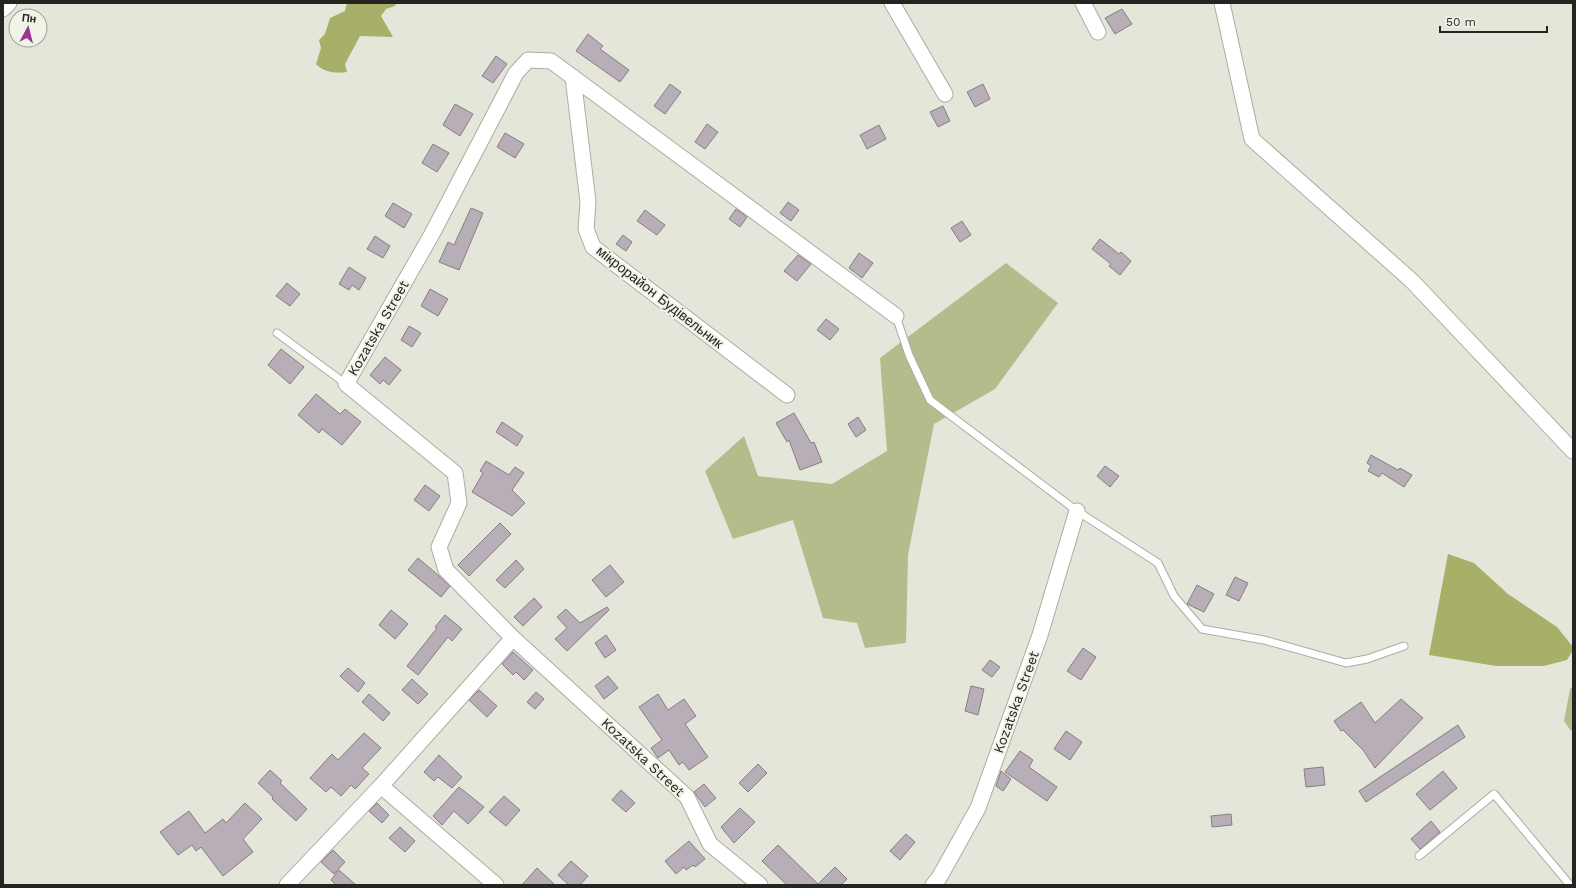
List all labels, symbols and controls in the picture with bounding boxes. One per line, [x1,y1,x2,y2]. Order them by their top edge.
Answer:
north arrow [8,8,48,48]
scale bar [1440,8,1547,34]
text: Пн [21,11,37,26]
text: 50 m [1446,15,1476,29]
street label: мікрорайон Будівельник [593,243,727,352]
street label: Kozatska Street [344,277,412,379]
street label: Kozatska Street [990,649,1042,755]
street label: Kozatska Street [598,714,688,800]

